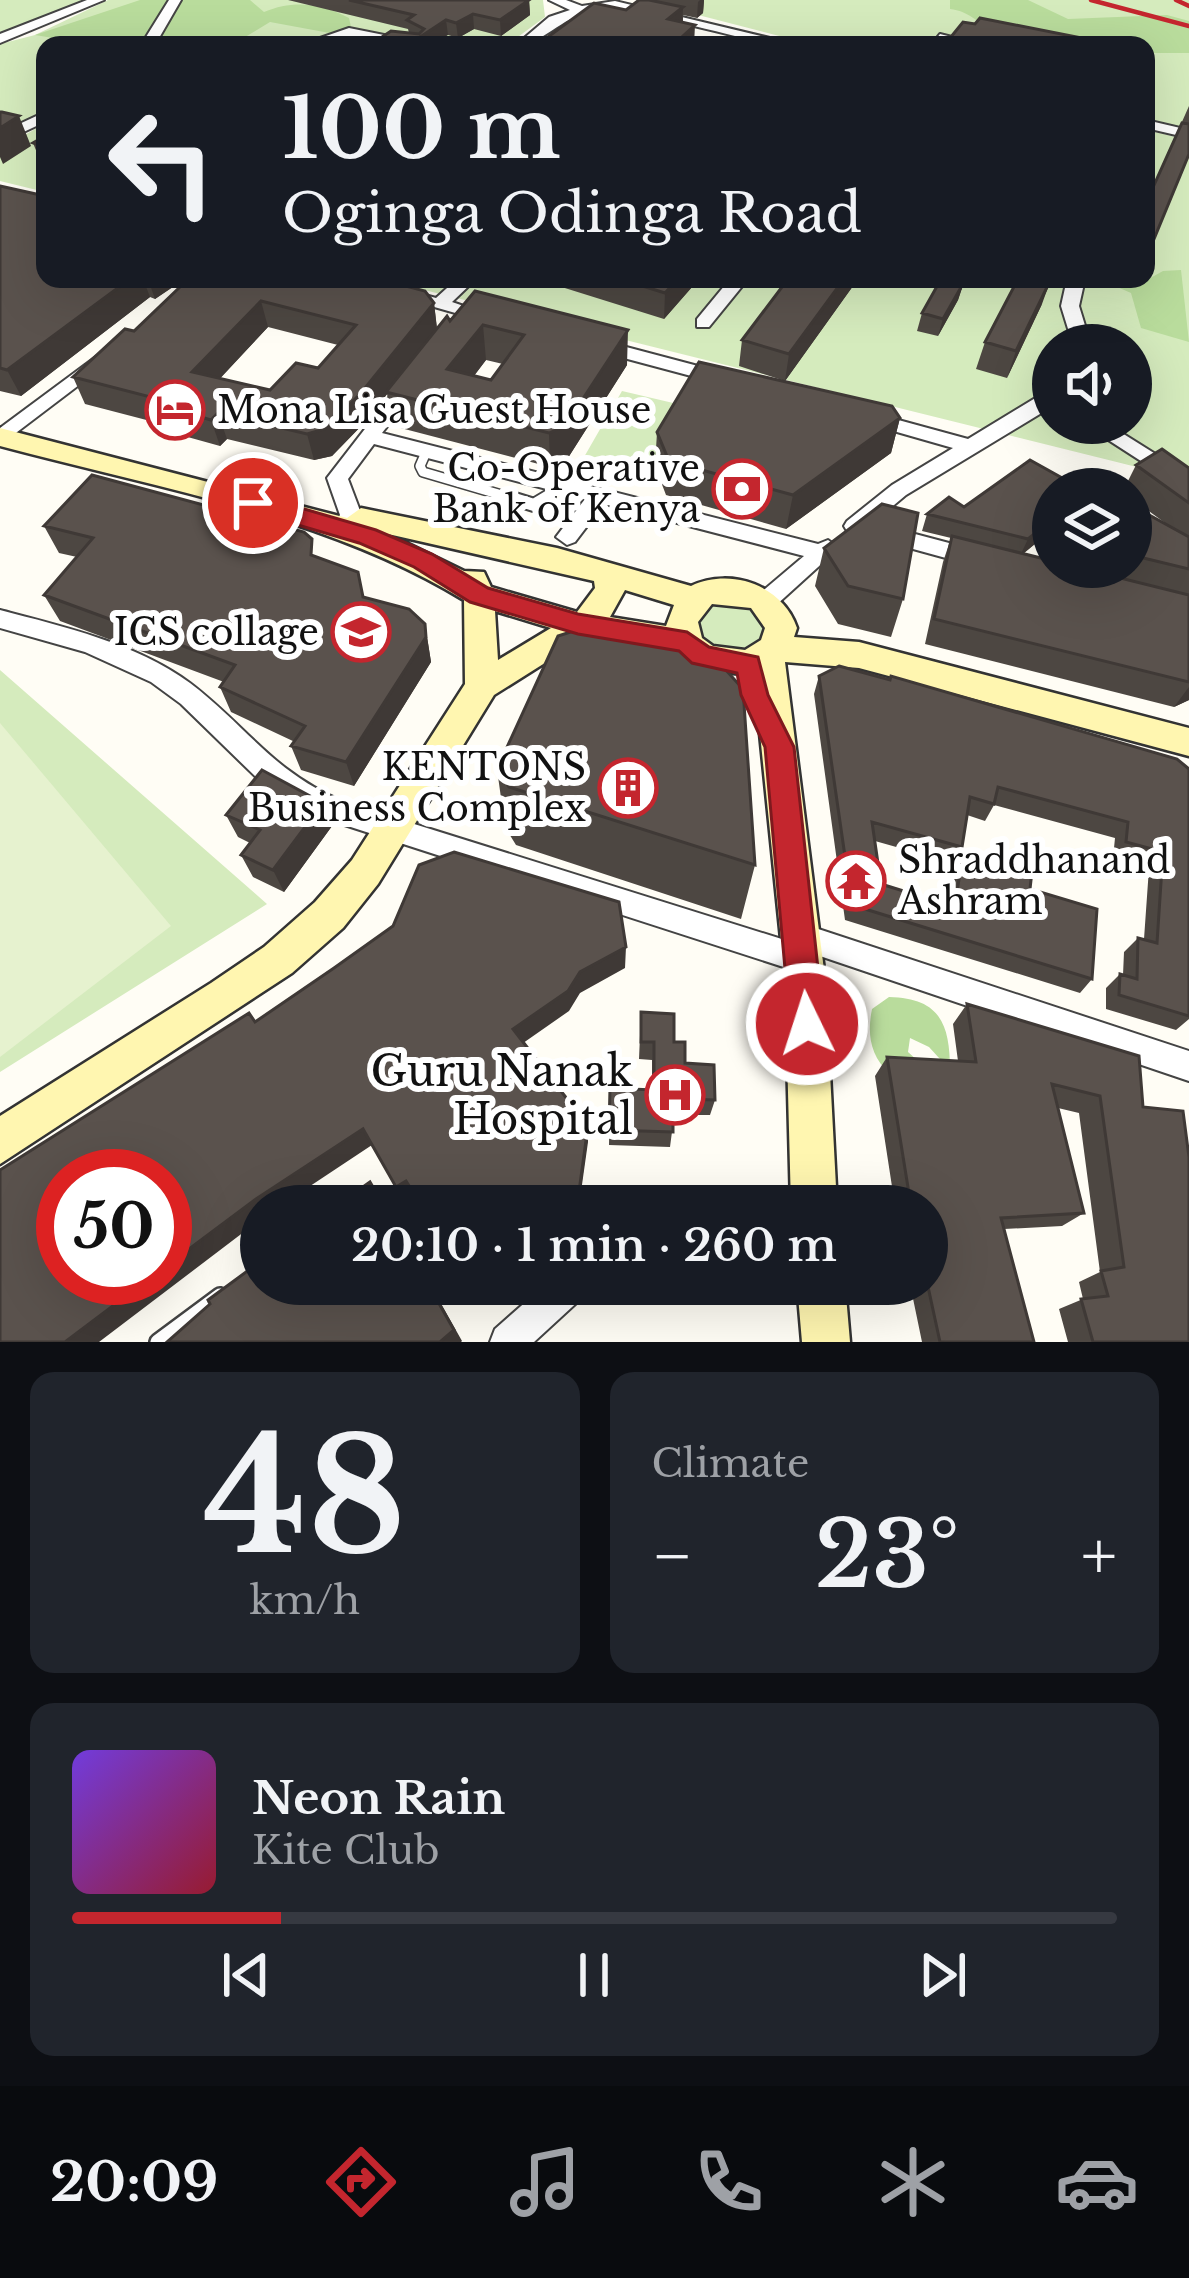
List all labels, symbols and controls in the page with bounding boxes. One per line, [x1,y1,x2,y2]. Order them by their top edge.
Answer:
text: 100 m [282,77,561,181]
icon: left [84,84,240,240]
text: Oginga Odinga Road [282,180,862,247]
map controls [1032,324,1152,588]
button: sound [1032,324,1152,444]
hotel icon: Mona Lisa Guest House [144,379,206,441]
place label: Mona Lisa Guest House [217,388,651,433]
place label: Co-Operative Bank of Kenya [432,446,700,532]
pin [202,452,304,554]
bank icon: Co-Operative Bank of Kenya [711,458,773,520]
button: layers [1032,468,1152,588]
icon: arrive [220,470,286,536]
school or university icon: ICS collage [330,601,392,663]
place label: ICS collage [114,610,319,655]
place label: KENTONS Business Complex [248,745,586,831]
building icon: KENTONS Business Complex [597,757,659,819]
place label: Shraddhanand Ashram [897,838,1170,924]
temple icon: Shraddhanand Ashram [825,850,887,912]
position arrow [744,961,870,1087]
place label: Guru Nanak Hospital [370,1045,633,1145]
hospital icon: Guru Nanak Hospital [644,1064,706,1126]
speed limit sign: 50 [36,1149,192,1305]
text: 20:10 · 1 min · 260 m [351,1217,837,1273]
text: 48 [203,1401,406,1594]
text: Climate [652,1439,809,1488]
text: 23° [815,1500,959,1611]
text: − [652,1515,693,1597]
text: + [1081,1515,1117,1597]
text: km/h [249,1576,360,1625]
text: Neon Rain [252,1770,505,1826]
text: Kite Club [252,1826,440,1875]
icon: previous [213,1942,279,2008]
icon: pause [561,1942,627,2008]
icon: next [910,1942,976,2008]
icon: directions [319,2140,403,2224]
icon: music [503,2140,587,2224]
icon: phone [687,2140,771,2224]
icon: climate [871,2140,955,2224]
icon: car [1055,2140,1139,2224]
text: 20:09 [50,2149,218,2216]

